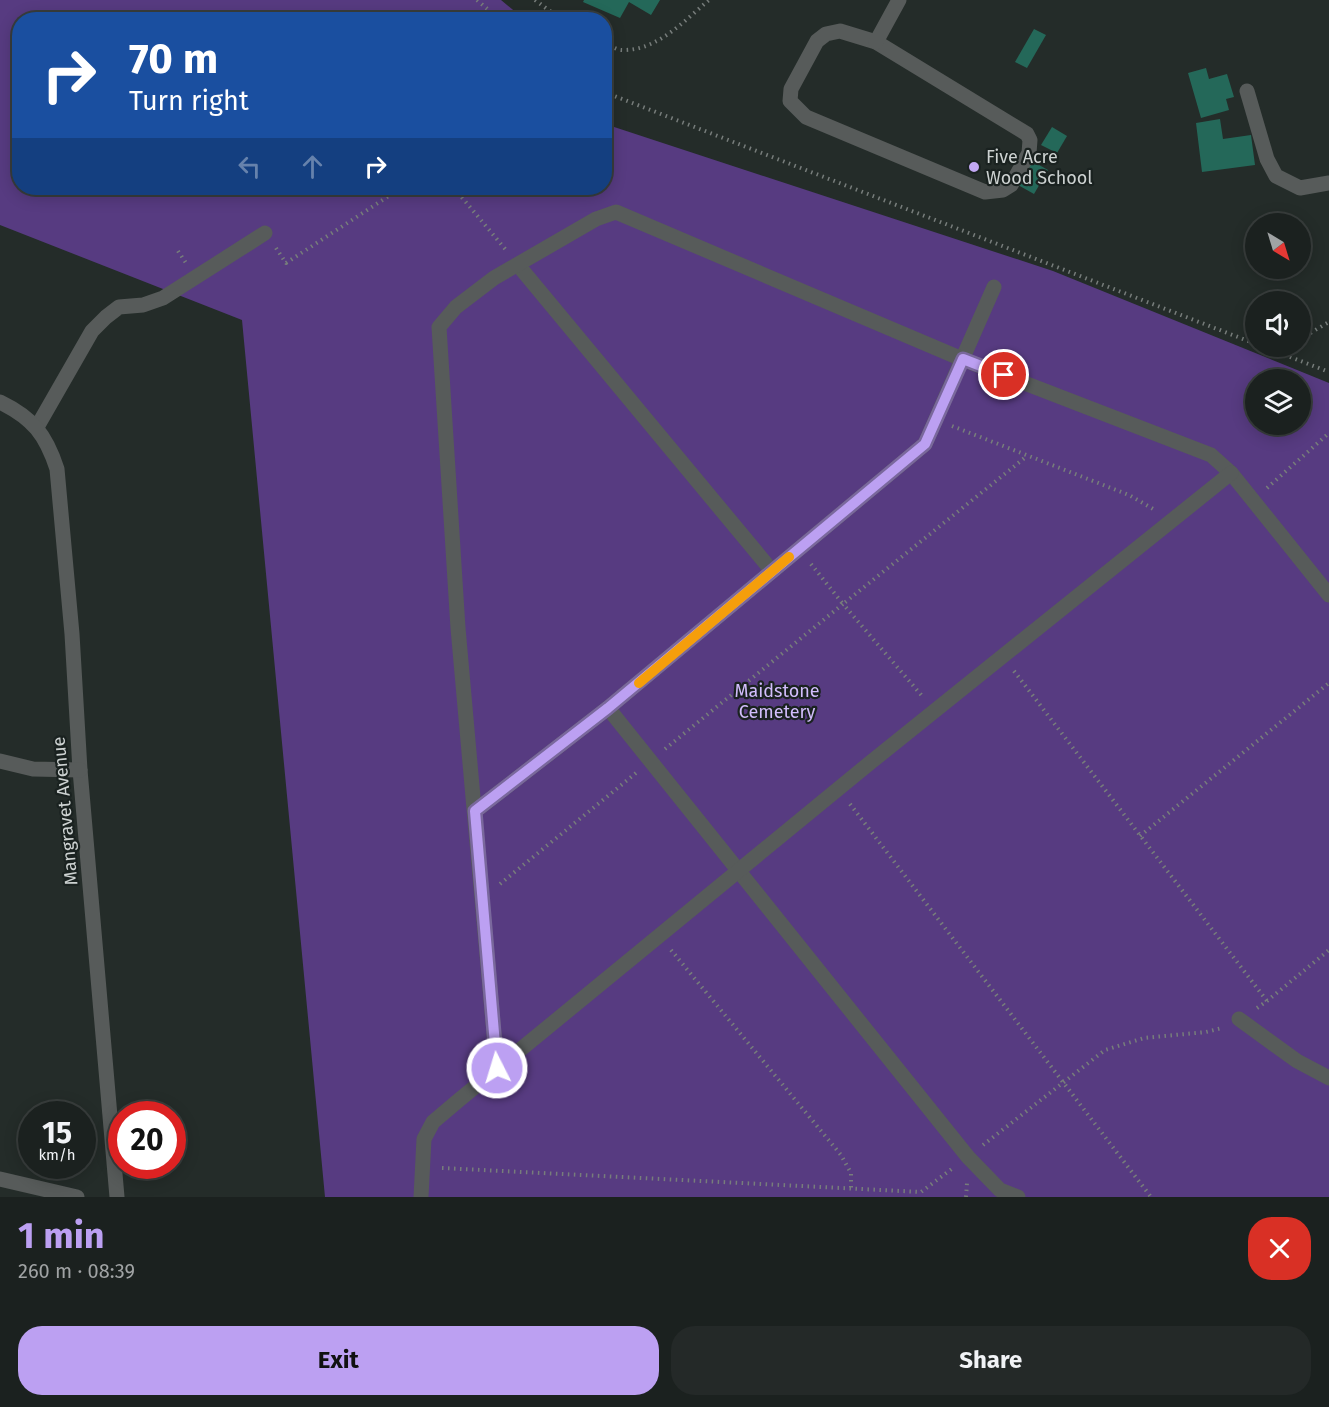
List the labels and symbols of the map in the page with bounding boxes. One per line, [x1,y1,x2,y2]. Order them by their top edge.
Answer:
place label: Five Acre Wood School [986,146,1093,189]
marker: Five Acre Wood School [967,160,981,174]
north arrow [1245,213,1311,279]
pin [978,349,1029,400]
park label: Maidstone Cemetery [734,680,820,723]
street label: Mangravet Avenue [48,736,82,886]
position arrow [465,1036,529,1100]
speed limit sign: 20 [108,1101,186,1179]

